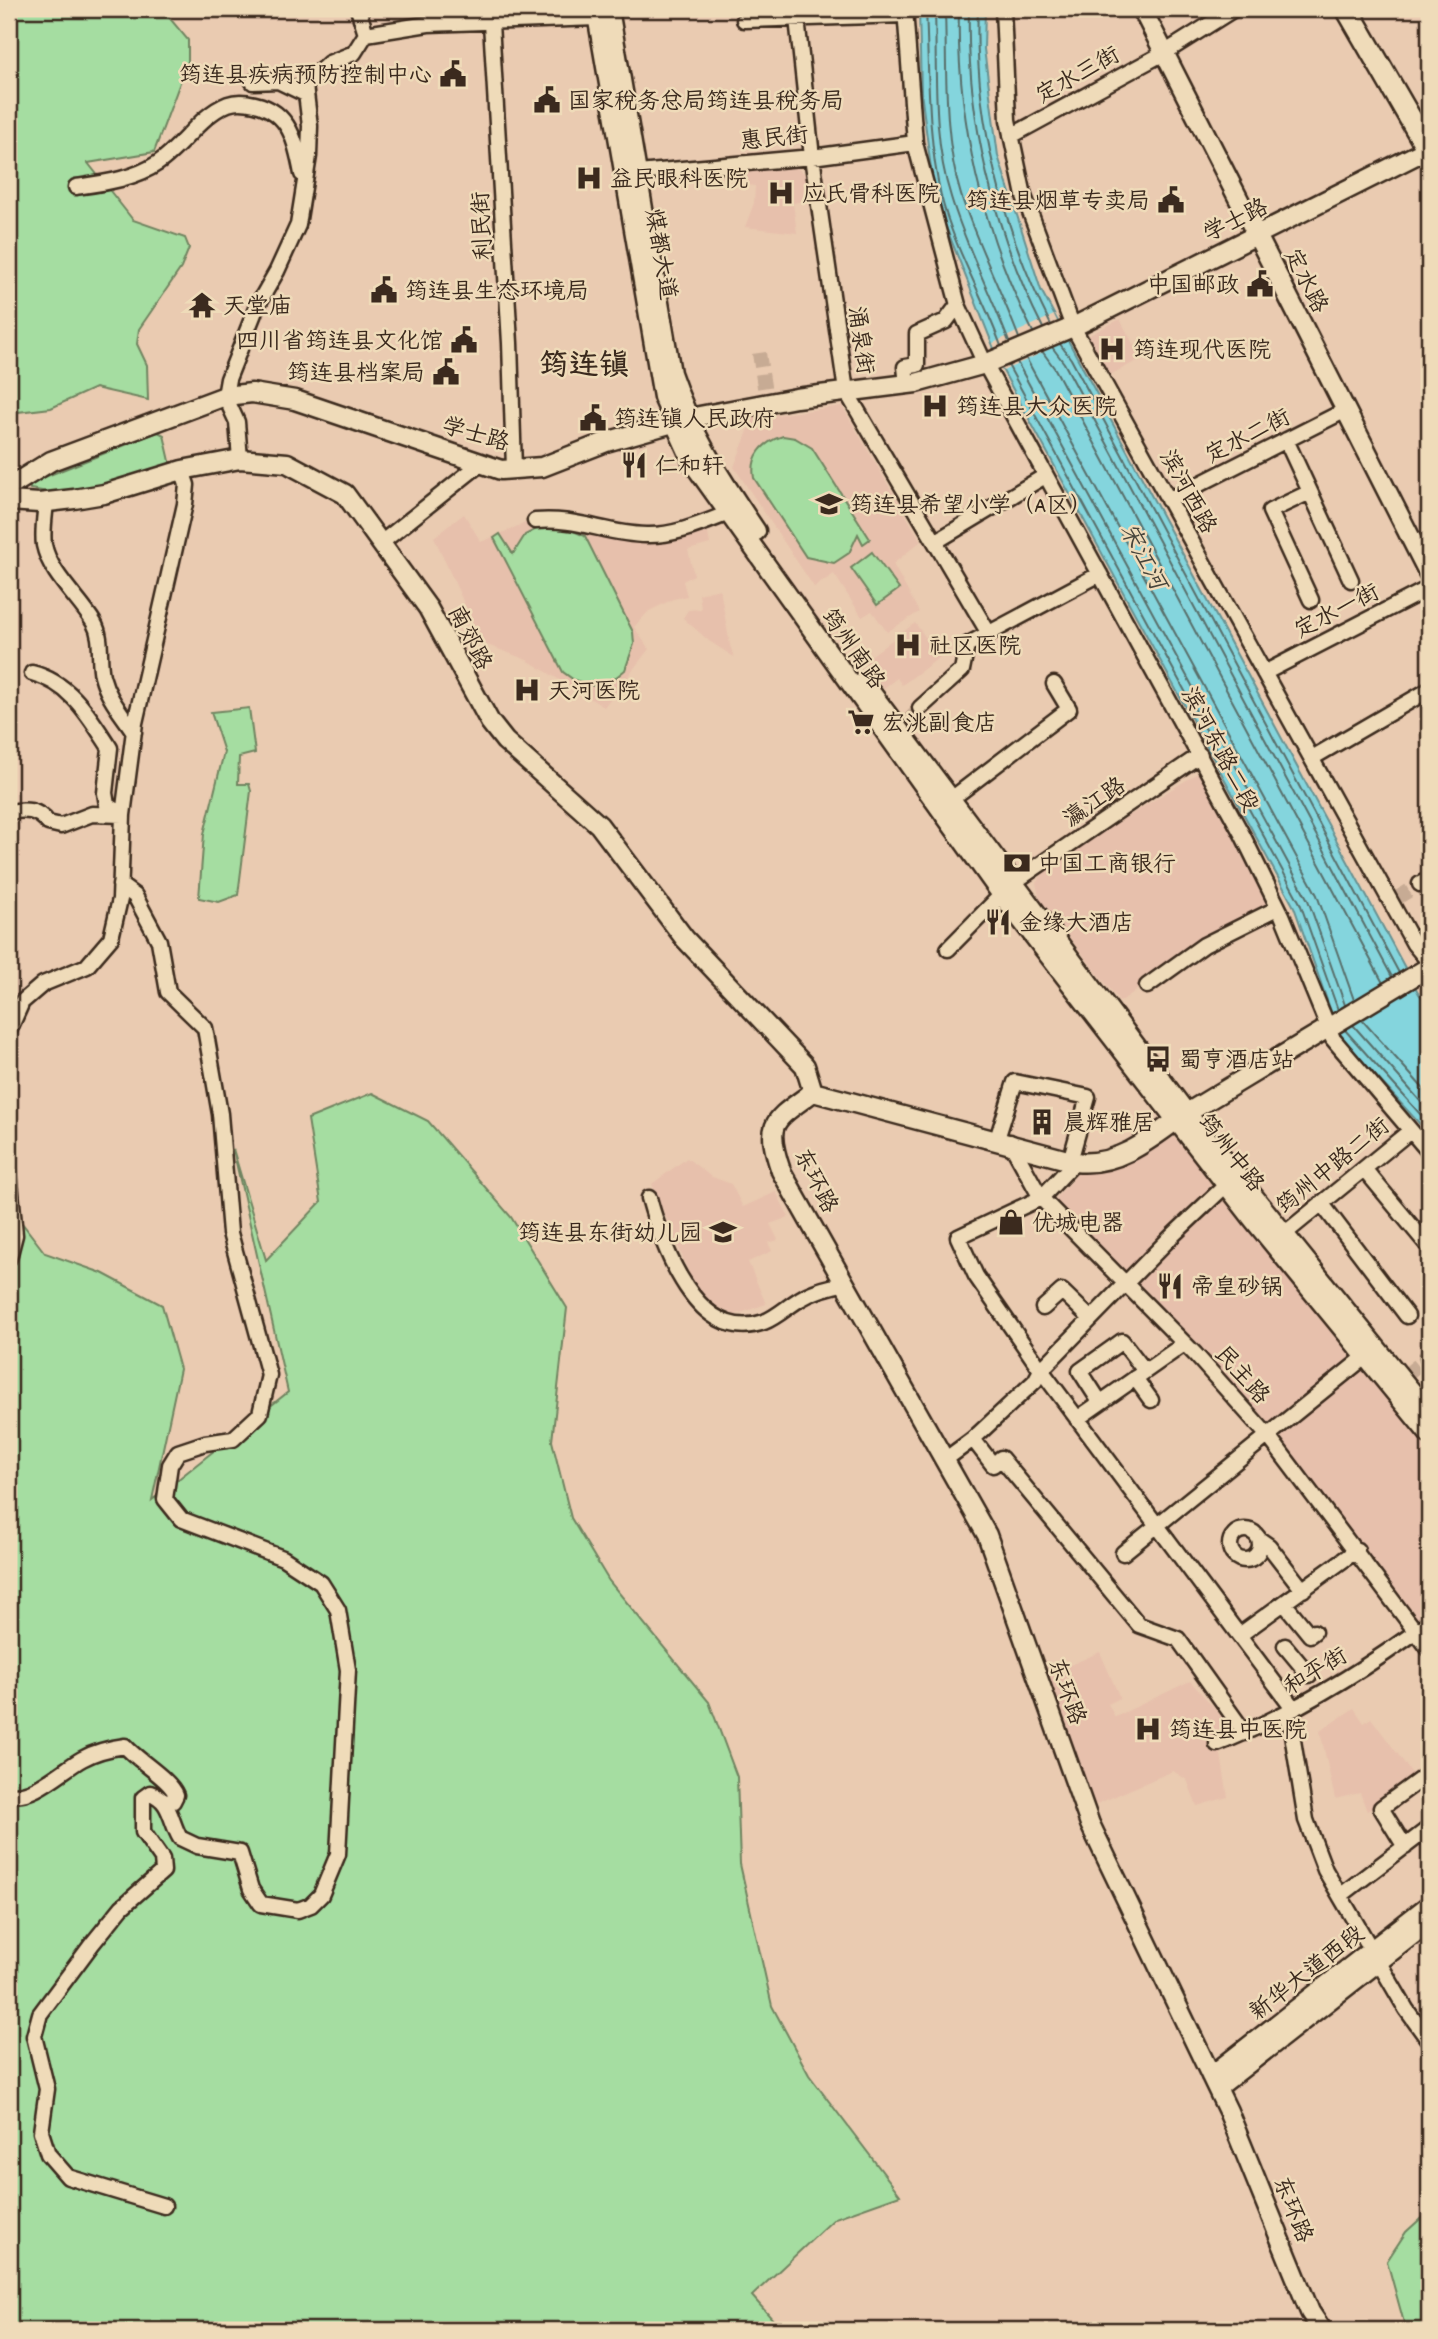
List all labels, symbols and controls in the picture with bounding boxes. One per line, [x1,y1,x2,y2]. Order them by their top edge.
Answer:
street label: 定水三街 [1030,40,1127,114]
public building icon: 筠连县疾病预防控制中心 [438,59,468,89]
place label: 筠连县疾病预防控制中心 [179,61,432,94]
public building icon: 国家税务总局筠连县税务局 [532,85,562,115]
place label: 国家税务总局筠连县税务局 [568,87,844,120]
street label: 惠民街 [738,120,810,160]
hospital icon: 益民眼科医院 [574,163,604,193]
place label: 益民眼科医院 [610,165,748,198]
hospital icon: 应氏骨科医院 [766,178,796,208]
place label: 应氏骨科医院 [802,180,940,213]
public building icon: 筠连县烟草专卖局 [1156,185,1186,215]
place label: 筠连县烟草专卖局 [966,187,1150,220]
street label: 利民街 [466,191,503,261]
street label: 学士路 [1198,192,1275,252]
street label: 煤都大道 [634,206,683,303]
street label: 定水路 [1274,243,1334,320]
public building icon: 中国邮政 [1245,269,1275,299]
place label: 中国邮政 [1147,271,1239,304]
public building icon: 筠连县生态环境局 [369,275,399,305]
place label: 筠连县生态环境局 [405,277,589,310]
temple icon: 天堂庙 [187,290,217,320]
place label: 天堂庙 [223,292,292,325]
street label: 涌泉街 [837,304,880,377]
public building icon: 四川省筠连县文化馆 [449,325,479,355]
place label: 四川省筠连县文化馆 [236,327,443,360]
hospital icon: 筠连现代医院 [1097,334,1127,364]
place label: 筠连现代医院 [1133,336,1271,369]
district label: 筠连镇 [539,347,629,390]
public building icon: 筠连县档案局 [431,357,461,387]
place label: 筠连县档案局 [287,359,425,392]
hospital icon: 筠连县大众医院 [920,391,950,421]
place label: 筠连县大众医院 [956,393,1117,426]
public building icon: 筠连镇人民政府 [578,403,608,433]
street label: 定水二街 [1200,403,1297,474]
place label: 筠连镇人民政府 [614,405,775,438]
street label: 学士路 [437,411,513,462]
street label: 滨河西路 [1149,444,1223,541]
restaurant icon: 仁和轩 [619,450,649,480]
place label: 仁和轩 [655,452,724,485]
school or university icon: 筠连县希望小学（A区） [814,489,844,519]
place label: 筠连县希望小学（A区） [850,491,1093,524]
water label: 宋江河 [1109,518,1175,601]
street label: 定水一街 [1289,578,1386,649]
street label: 南郊路 [438,600,498,677]
street label: 筠州南路 [811,603,891,697]
hospital icon: 社区医院 [893,630,923,660]
place label: 社区医院 [929,632,1021,665]
hospital icon: 天河医院 [512,675,542,705]
place label: 天河医院 [548,677,640,710]
street label: 滨河东路二段 [1171,682,1265,819]
supermarket icon: 宏洮副食店 [846,707,876,737]
place label: 宏洮副食店 [882,709,997,742]
street label: 瀛江路 [1058,771,1134,837]
bank icon: 中国工商银行 [1002,848,1032,878]
place label: 中国工商银行 [1038,850,1176,883]
restaurant icon: 金缘大酒店 [983,907,1013,937]
place label: 金缘大酒店 [1019,909,1134,942]
bus stop icon: 蜀亨酒店站 [1143,1044,1173,1074]
place label: 蜀亨酒店站 [1179,1046,1294,1079]
building icon: 晨辉雅居 [1027,1107,1057,1137]
street label: 筠州中路 [1188,1108,1271,1201]
place label: 晨辉雅居 [1063,1109,1155,1142]
street label: 筠州中路二街 [1270,1111,1398,1224]
street label: 东环路 [784,1143,844,1220]
shop icon: 优城电器 [996,1207,1026,1237]
place label: 优城电器 [1032,1209,1124,1242]
school or university icon: 筠连县东街幼儿园 [708,1217,738,1247]
place label: 筠连县东街幼儿园 [518,1219,702,1252]
restaurant icon: 帝皇砂锅 [1155,1271,1185,1301]
place label: 帝皇砂锅 [1191,1273,1283,1306]
street label: 民主路 [1205,1340,1276,1413]
street label: 和平街 [1279,1641,1355,1705]
street label: 东环路 [1037,1654,1092,1730]
hospital icon: 筠连县中医院 [1133,1714,1163,1744]
place label: 筠连县中医院 [1169,1716,1307,1749]
street label: 新华大道西段 [1244,1919,1373,2030]
street label: 东环路 [1263,2172,1319,2248]

